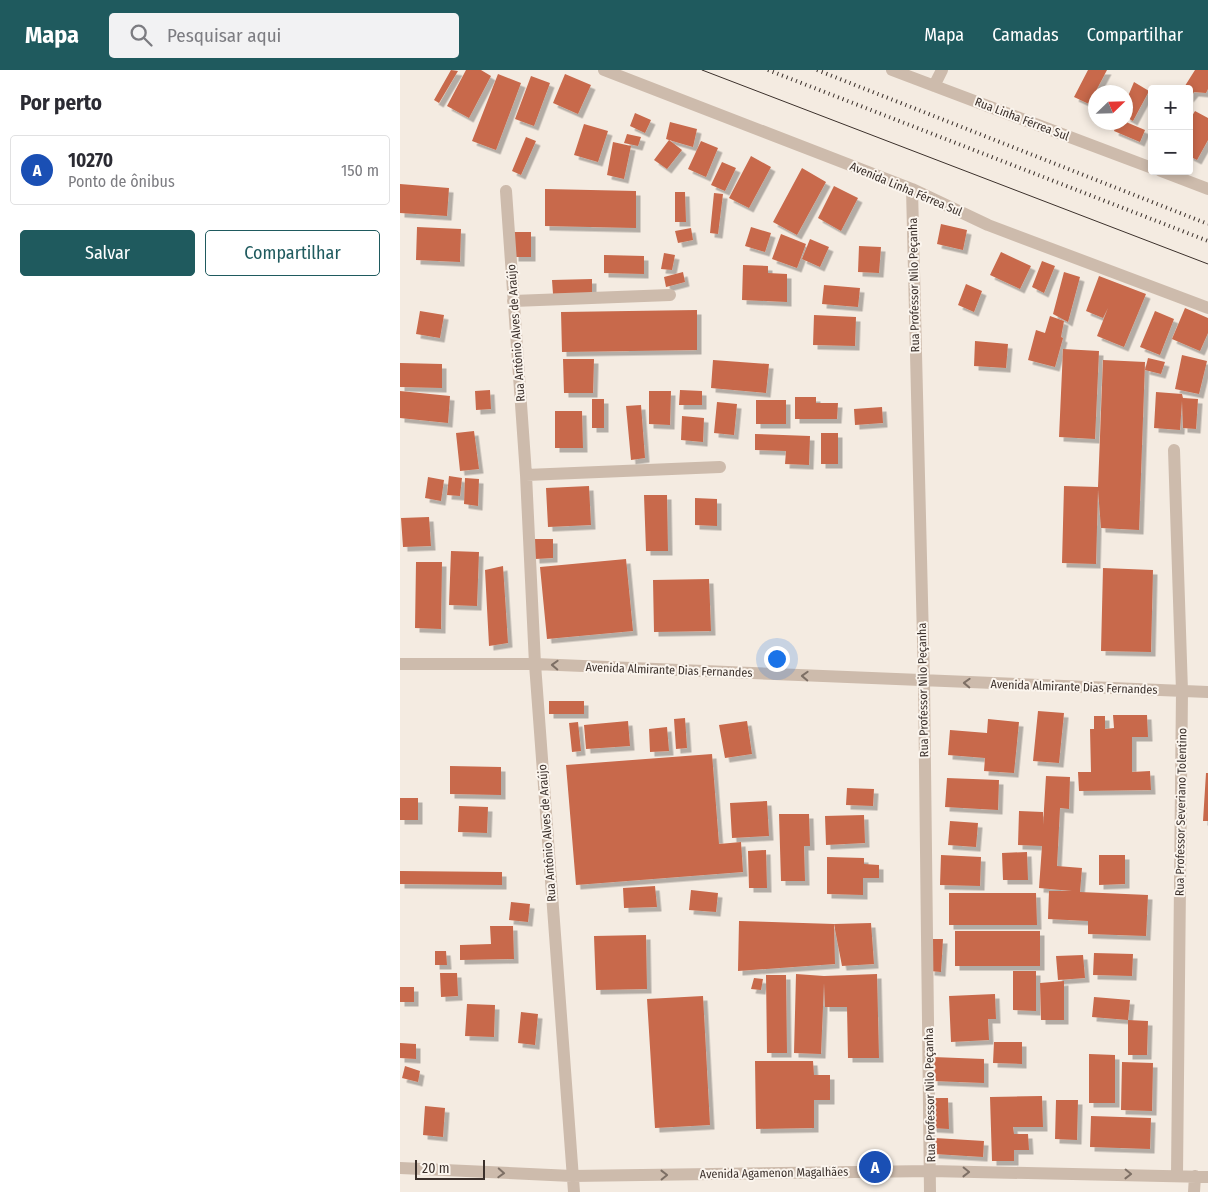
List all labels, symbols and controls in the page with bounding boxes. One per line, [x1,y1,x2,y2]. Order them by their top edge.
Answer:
search box [109,13,459,58]
text: Mapa [25,21,79,49]
icon: search [127,21,155,49]
text: Pesquisar aqui [167,24,281,47]
text: Mapa [924,24,964,46]
text: Camadas [992,24,1059,46]
text: Compartilhar [1087,24,1183,46]
north arrow [1088,85,1133,130]
map controls [1148,85,1193,175]
button: + [1148,85,1193,130]
text: Por perto [20,90,102,116]
street label: Rua Linha Férrea Sul [973,95,1071,143]
button: − [1148,130,1193,175]
text: 10270 [68,149,113,172]
street label: Avenida Linha Férrea Sul [848,159,964,219]
text: A [33,161,41,180]
text: 150 m [341,161,379,180]
text: Ponto de ônibus [68,172,175,191]
street label: Rua Professor Nilo Peçanha [906,218,922,352]
button: Salvar [20,230,195,276]
button: Compartilhar [205,230,380,276]
street label: Rua Antônio Alves de Araújo [504,264,528,402]
street label: Rua Professor Nilo Peçanha [915,623,931,757]
your location [764,646,790,672]
one-way arrow [551,660,558,670]
street label: Avenida Almirante Dias Fernandes [585,660,753,680]
one-way arrow [800,670,808,681]
one-way arrow [963,677,971,688]
street label: Avenida Almirante Dias Fernandes [990,677,1158,697]
street label: Rua Professor Severiano Tolentino [1173,728,1189,896]
street label: Rua Antônio Alves de Araújo [535,764,559,902]
street label: Rua Professor Nilo Peçanha [922,1028,938,1162]
pin: A [859,1148,891,1186]
scale bar [415,1157,485,1180]
text: 20 m [422,1160,450,1177]
street label: Avenida Agamenon Magalhães [700,1165,848,1181]
one-way arrow [962,1166,970,1177]
one-way arrow [497,1167,505,1178]
one-way arrow [1125,1169,1133,1179]
one-way arrow [660,1170,668,1180]

